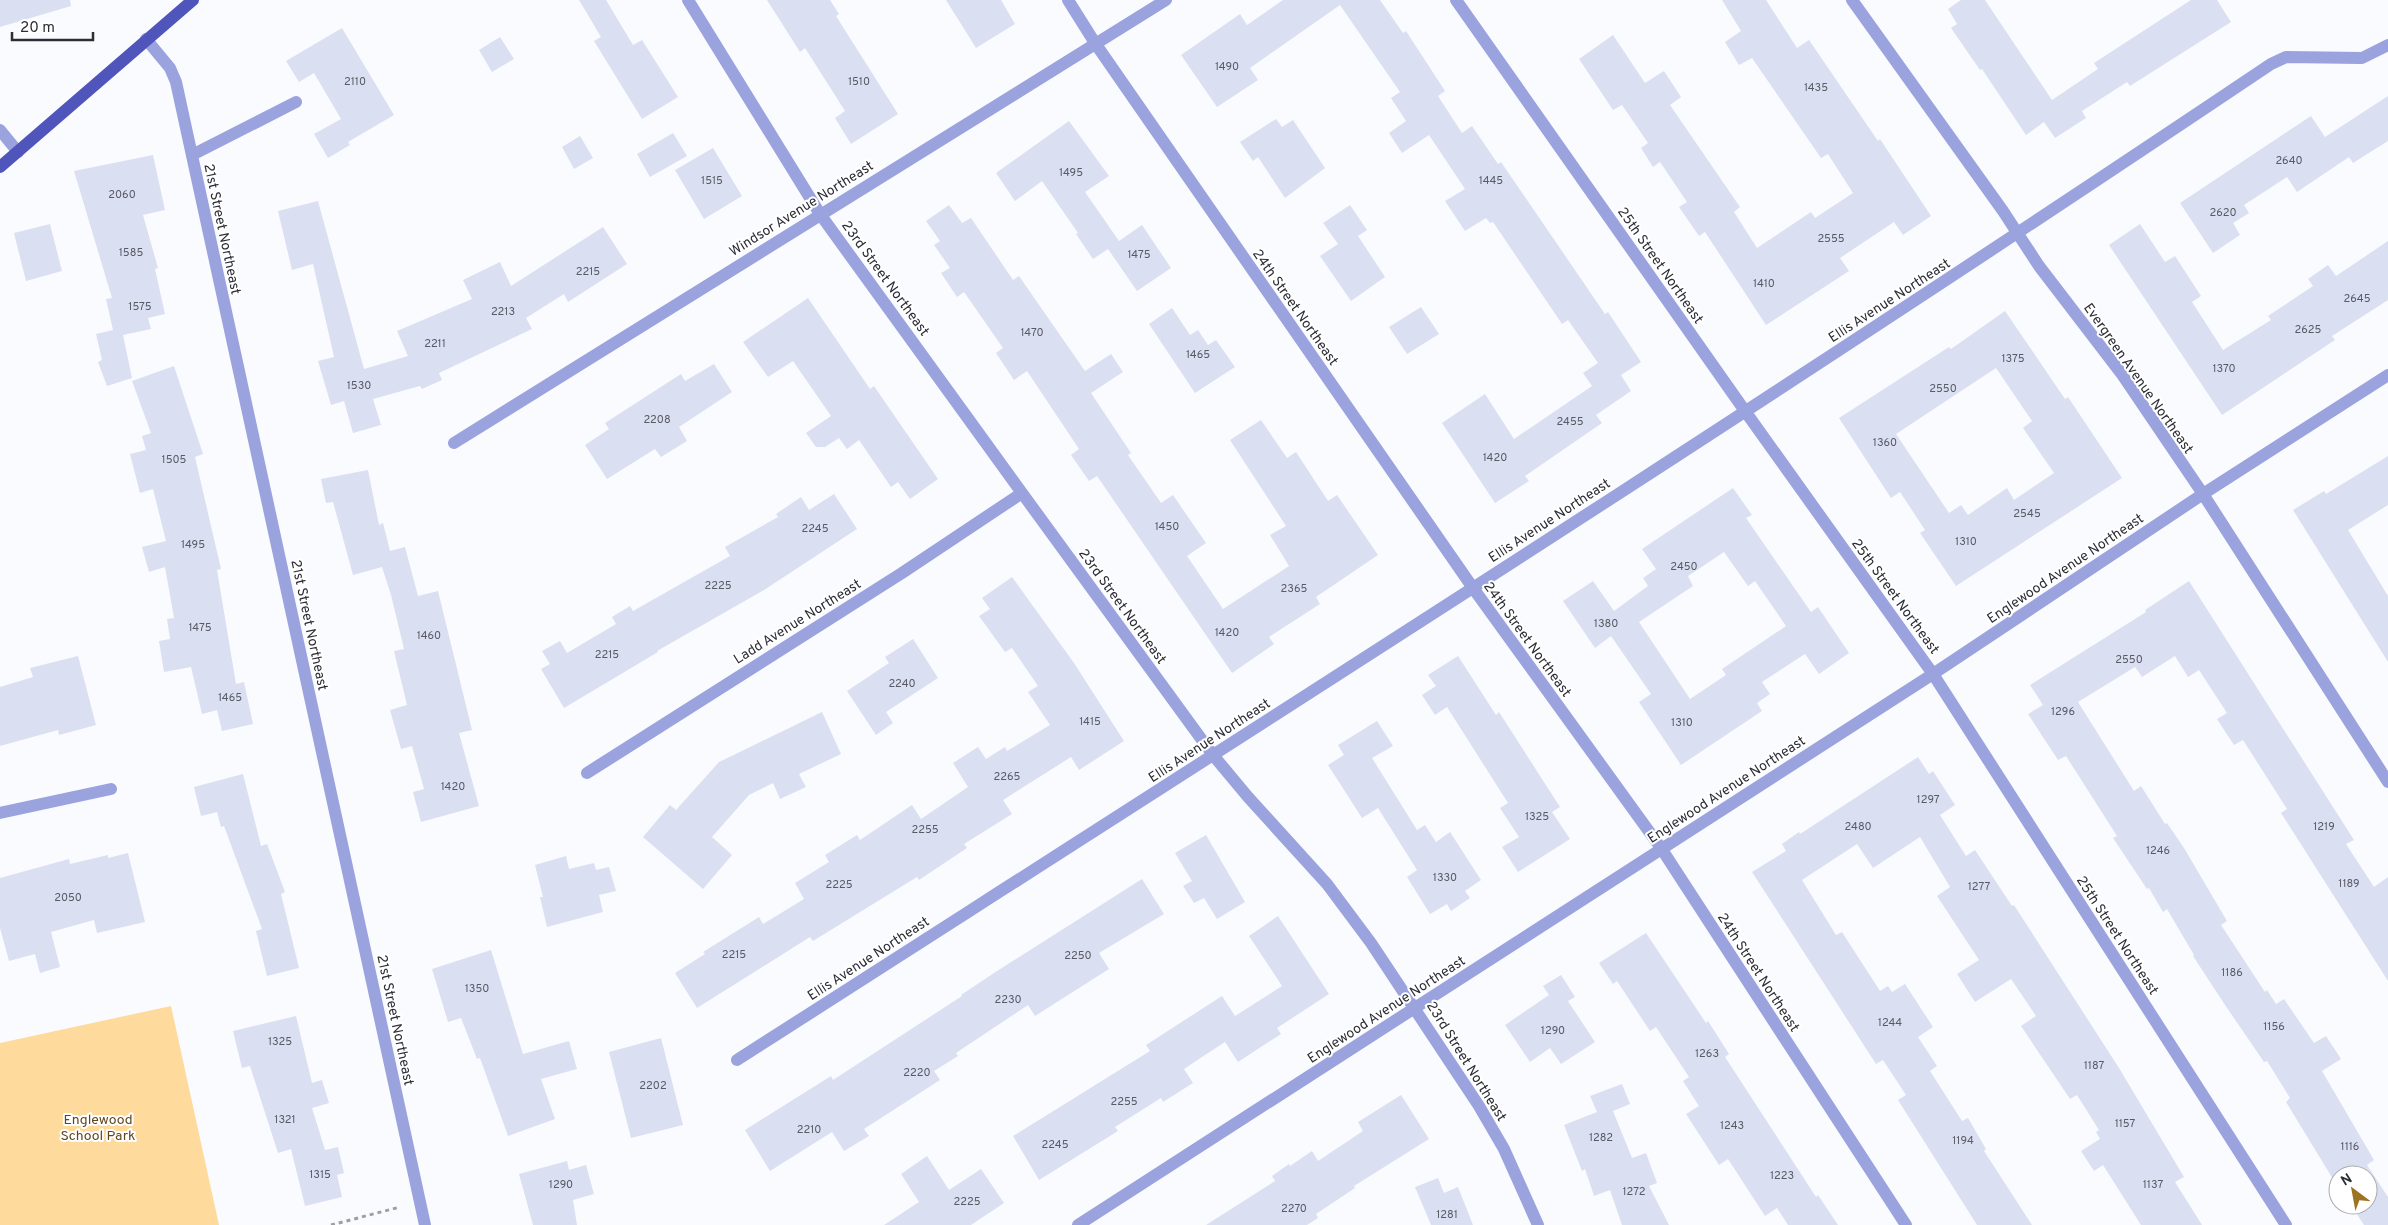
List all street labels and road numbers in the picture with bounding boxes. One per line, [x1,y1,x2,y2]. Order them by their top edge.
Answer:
street label: Windsor Avenue Northeast [727,158,877,261]
street label: 21st Street Northeast [199,162,244,296]
street label: 25th Street Northeast [1613,204,1706,327]
street label: 23rd Street Northeast [837,218,932,340]
street label: 24th Street Northeast [1248,246,1341,369]
street label: Ellis Avenue Northeast [1826,256,1954,347]
street label: Evergreen Avenue Northeast [2079,300,2196,457]
street label: Ellis Avenue Northeast [1486,476,1614,567]
street label: Englewood Avenue Northeast [1984,510,2147,628]
street label: 25th Street Northeast [1847,536,1942,658]
street label: 23rd Street Northeast [1074,546,1169,668]
street label: 21st Street Northeast [286,558,331,692]
street label: Ladd Avenue Northeast [731,576,865,668]
street label: 24th Street Northeast [1479,579,1574,701]
street label: Ellis Avenue Northeast [1146,696,1274,787]
street label: Englewood Avenue Northeast [1645,733,1809,848]
street label: 25th Street Northeast [2072,873,2162,998]
street label: 24th Street Northeast [1713,910,1802,1035]
street label: Ellis Avenue Northeast [805,914,933,1005]
street label: 21st Street Northeast [372,953,417,1087]
street label: Englewood Avenue Northeast [1305,953,1469,1068]
street label: 23rd Street Northeast [1422,999,1510,1125]

